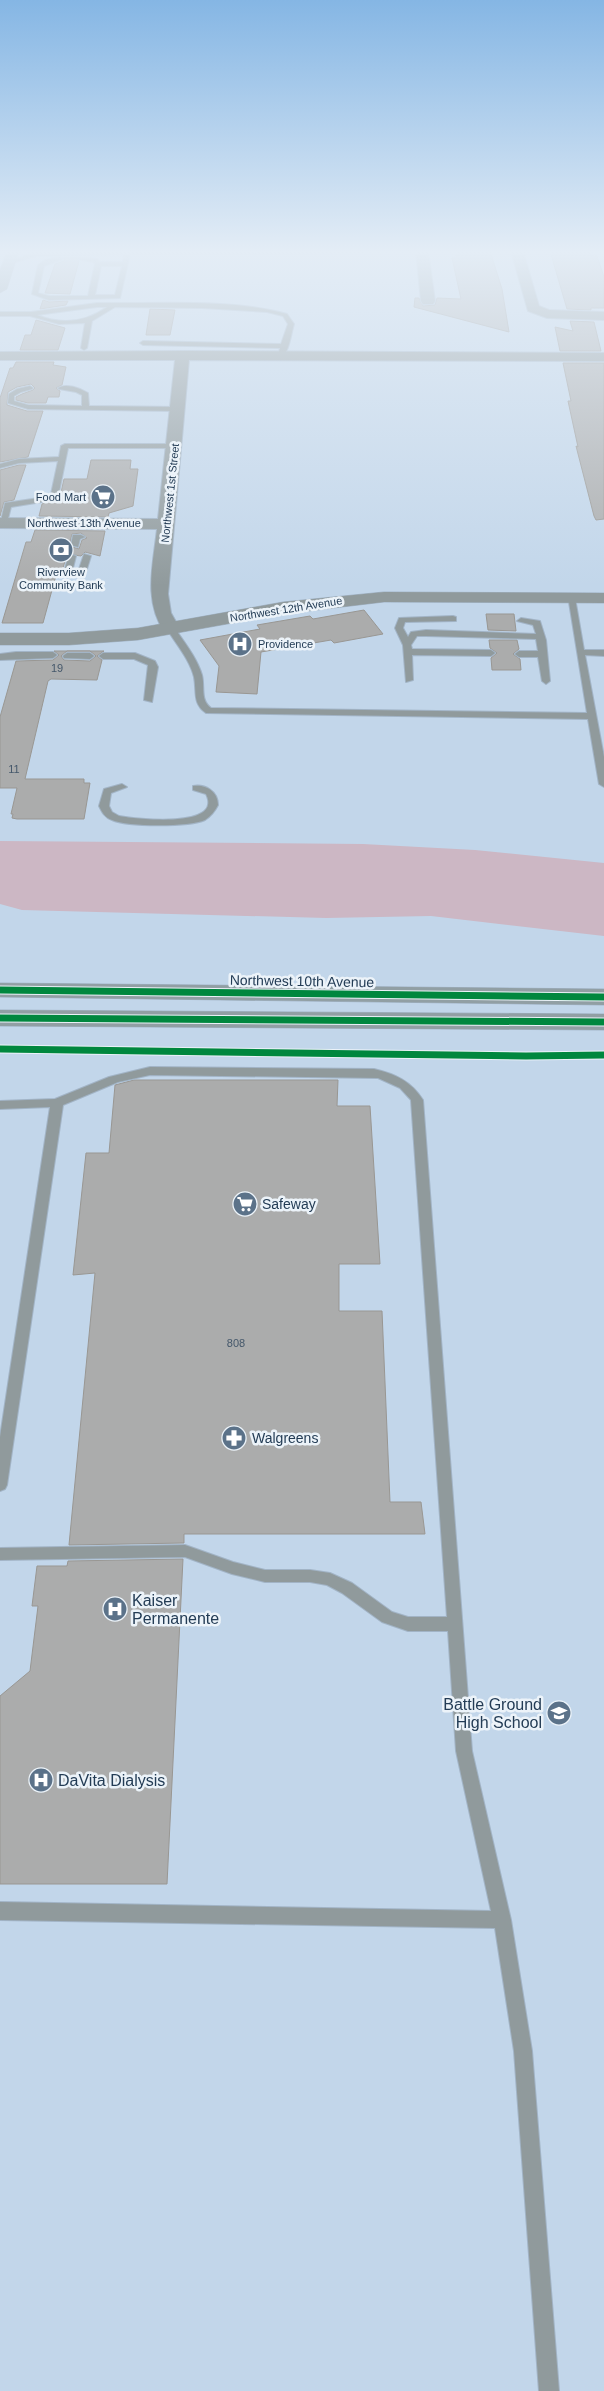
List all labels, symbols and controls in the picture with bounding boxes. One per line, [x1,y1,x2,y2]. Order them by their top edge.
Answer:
street label: Northwest 1st Street [159,443,181,543]
supermarket icon: Food Mart [90,484,116,510]
place label: Food Mart [36,491,86,503]
street label: Northwest 13th Avenue [27,517,141,529]
bank icon: Riverview Community Bank [48,537,74,563]
place label: Riverview Community Bank [19,566,103,591]
street label: Northwest 12th Avenue [229,594,343,624]
hospital icon: Providence [227,631,253,657]
place label: Providence [258,638,313,650]
house number: 19 [51,662,63,674]
house number: 11 [8,763,20,775]
street label: Northwest 10th Avenue [230,972,375,990]
supermarket icon: Safeway [232,1191,258,1217]
place label: Safeway [262,1196,316,1212]
house number: 808 [227,1337,245,1349]
pharmacy icon: Walgreens [221,1425,247,1451]
place label: Walgreens [252,1430,318,1446]
place label: Kaiser Permanente [132,1592,219,1627]
hospital icon: Kaiser Permanente [102,1596,128,1622]
place label: Battle Ground High School [443,1696,542,1731]
school or university icon: Battle Ground High School [546,1700,572,1726]
hospital icon: DaVita Dialysis [28,1767,54,1793]
place label: DaVita Dialysis [58,1772,165,1789]

